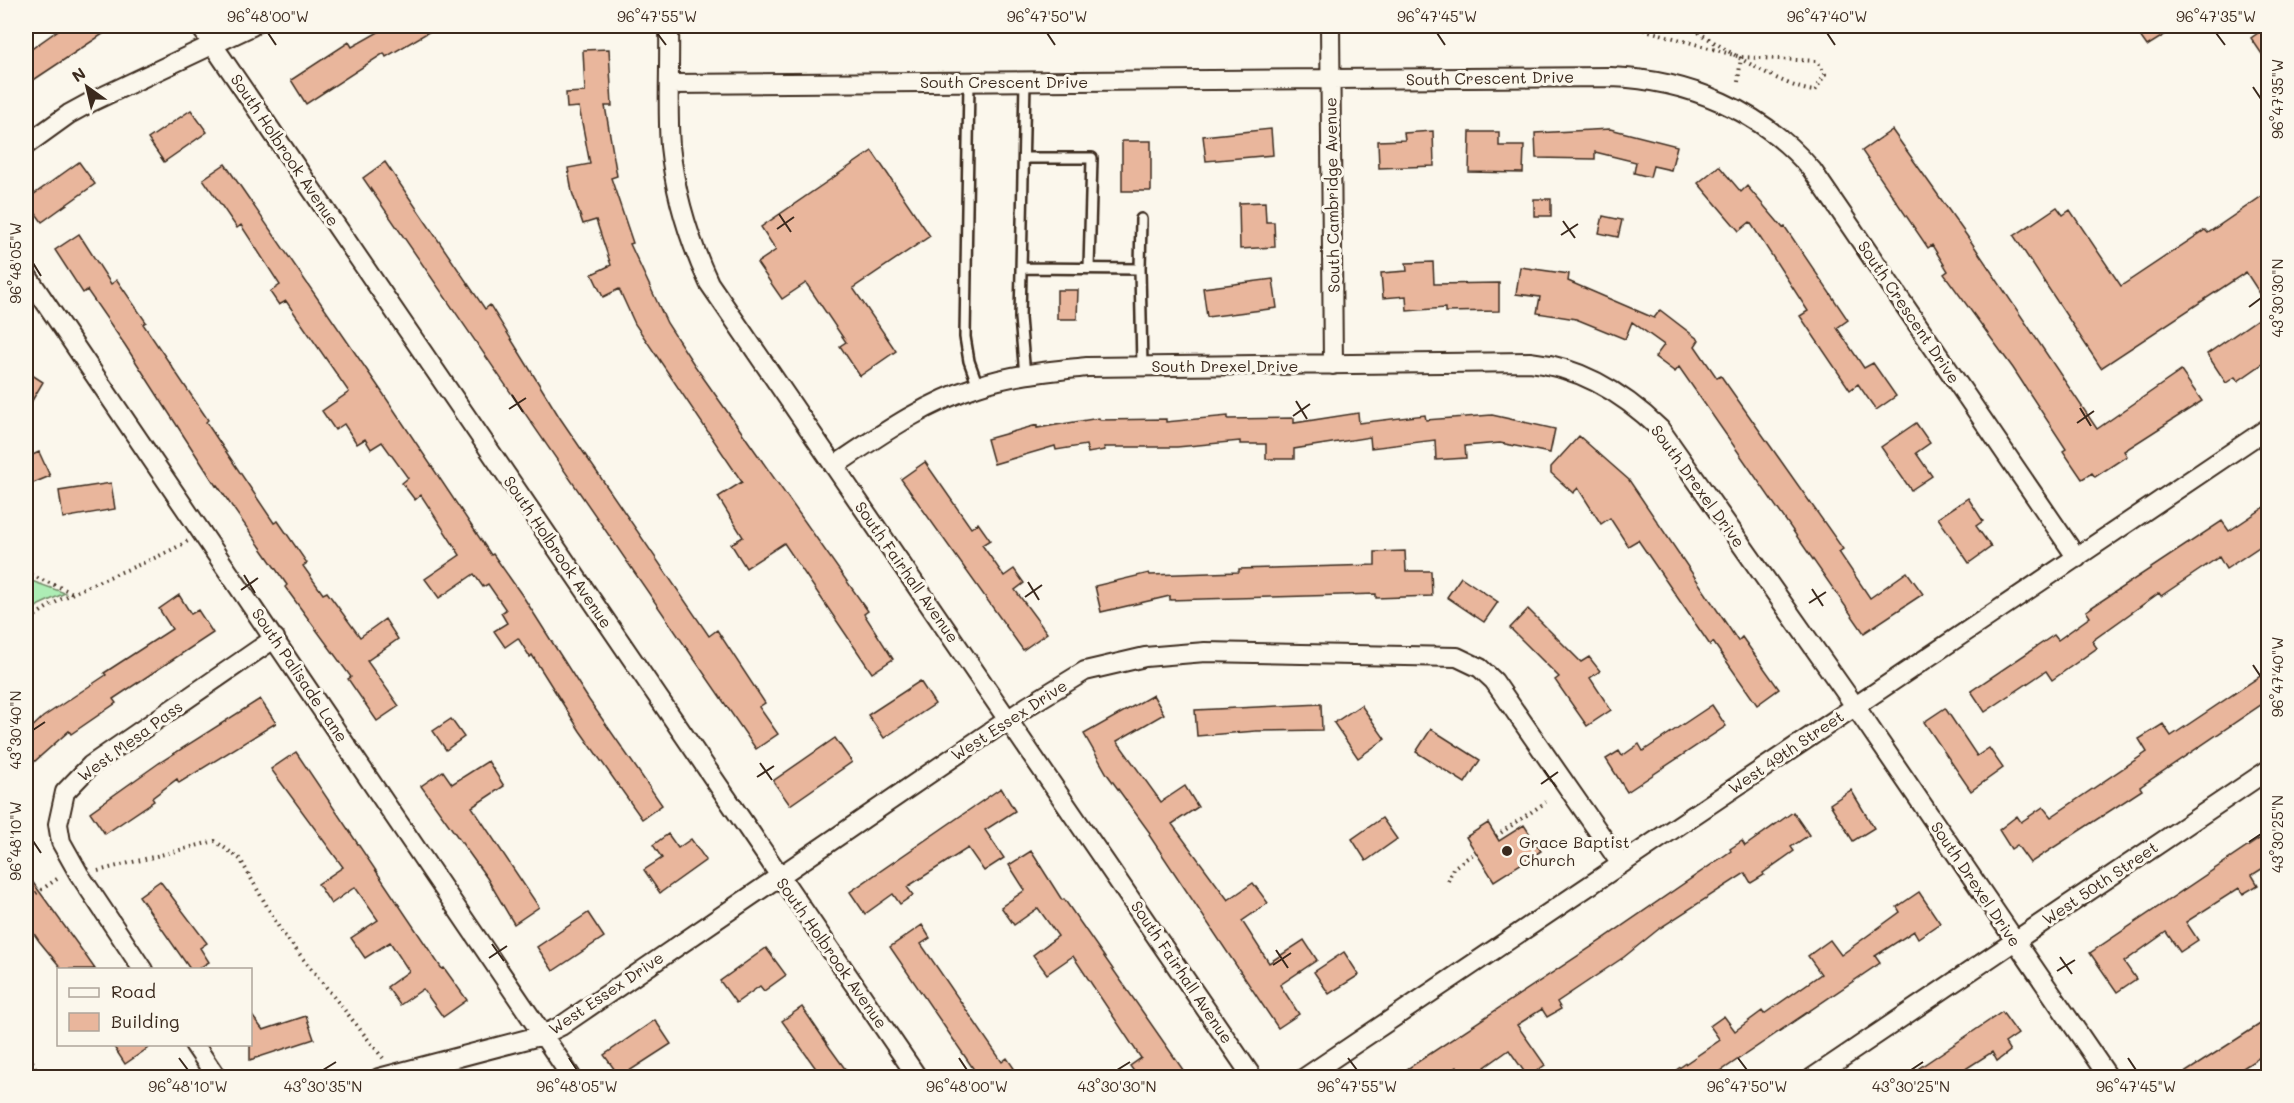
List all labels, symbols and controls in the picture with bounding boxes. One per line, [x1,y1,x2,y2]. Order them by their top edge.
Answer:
text: 96°48'00"W [227,6,309,26]
text: 96°47'55"W [617,6,697,26]
text: 96°47'50"W [1007,6,1087,26]
text: 96°47'45"W [1397,6,1477,26]
text: 96°47'40"W [1787,6,1867,26]
text: 96°47'35"W [2176,6,2256,26]
north arrow [57,57,117,117]
text: 96°47'35"W [2267,59,2287,139]
text: N [67,62,89,86]
street label: South Crescent Drive [1406,66,1574,89]
street label: South Holbrook Avenue [227,69,344,230]
street label: South Crescent Drive [920,71,1088,92]
street label: South Cambridge Avenue [1319,97,1344,293]
text: 96°48'05"W [5,222,25,304]
street label: South Crescent Drive [1854,236,1965,387]
text: 43°30'30"N [2267,258,2287,338]
street label: South Drexel Drive [1152,355,1298,376]
street label: South Drexel Drive [1647,420,1750,551]
street label: South Holbrook Avenue [500,471,617,632]
street label: South Fairhall Avenue [851,497,964,646]
street label: South Palisade Lane [248,604,353,746]
text: 96°47'40"W [2267,637,2287,717]
street label: West Essex Drive [947,674,1071,765]
text: 43°30'40"N [5,690,25,770]
street label: West Mesa Pass [73,695,186,786]
street label: West 49th Street [1724,705,1847,798]
text: 43°30'25"N [2267,795,2287,873]
text: 96°48'10"W [5,801,25,881]
street label: South Drexel Drive [1927,817,2026,950]
place label: Grace Baptist Church [1519,831,1630,870]
street label: West 50th Street [2038,836,2162,929]
marker: Grace Baptist Church [1500,844,1514,858]
street label: South Holbrook Avenue [772,873,892,1032]
street label: South Fairhall Avenue [1127,896,1238,1047]
street label: West Essex Drive [544,946,667,1039]
legend [57,968,252,1046]
text: Road [111,979,156,1003]
text: Building [111,1009,179,1033]
text: 96°48'10"W [148,1076,228,1096]
text: 43°30'35"N [284,1076,362,1096]
text: 96°48'05"W [536,1076,618,1096]
text: 96°48'00"W [926,1076,1008,1096]
text: 43°30'30"N [1077,1076,1157,1096]
text: 96°47'55"W [1317,1076,1397,1096]
text: 96°47'50"W [1707,1076,1787,1096]
text: 43°30'25"N [1872,1076,1950,1096]
text: 96°47'45"W [2096,1076,2176,1096]

